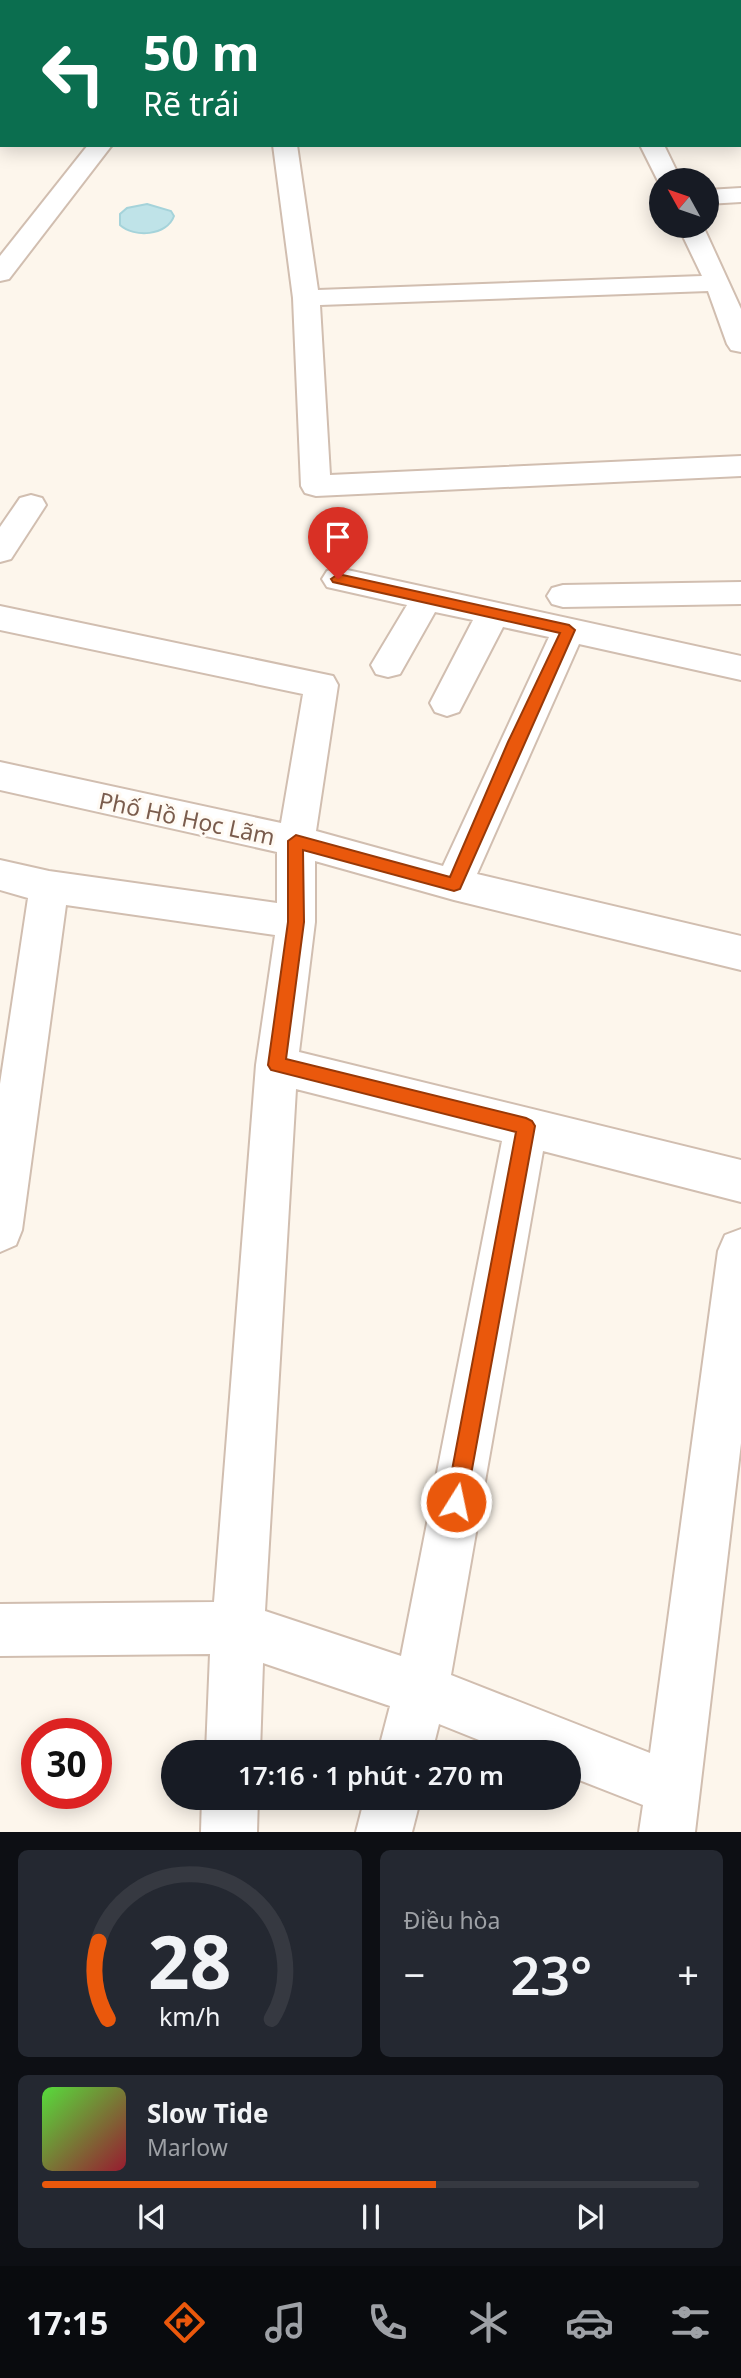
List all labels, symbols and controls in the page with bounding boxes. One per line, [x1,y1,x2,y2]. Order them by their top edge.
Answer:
text: 50 m [143,19,260,85]
icon: left [28,28,119,119]
text: Rẽ trái [143,82,240,125]
north arrow [649,168,719,238]
map controls [649,168,719,238]
pin [308,507,368,579]
icon: arrive [319,518,357,556]
street label: Phố Hồ Học Lãm [96,784,278,852]
position arrow [419,1465,493,1539]
speed limit sign: 30 [21,1718,112,1809]
text: 17:16 · 1 phút · 270 m [238,1757,504,1793]
text: Điều hòa [404,1904,500,1936]
text: 28 [148,1912,231,2011]
text: 23° [510,1939,592,2010]
text: − [404,1948,425,2000]
text: + [677,1948,699,2000]
text: km/h [159,1999,221,2033]
text: Slow Tide [147,2095,269,2131]
text: Marlow [147,2131,228,2163]
icon: previous [133,2198,171,2236]
icon: pause [352,2198,390,2236]
icon: next [571,2198,609,2236]
icon: directions [160,2298,209,2347]
icon: music [261,2298,310,2347]
icon: phone [363,2298,412,2347]
icon: climate [464,2298,513,2347]
icon: car [565,2298,614,2347]
icon: filters [666,2298,715,2347]
text: 17:15 [26,2301,108,2344]

